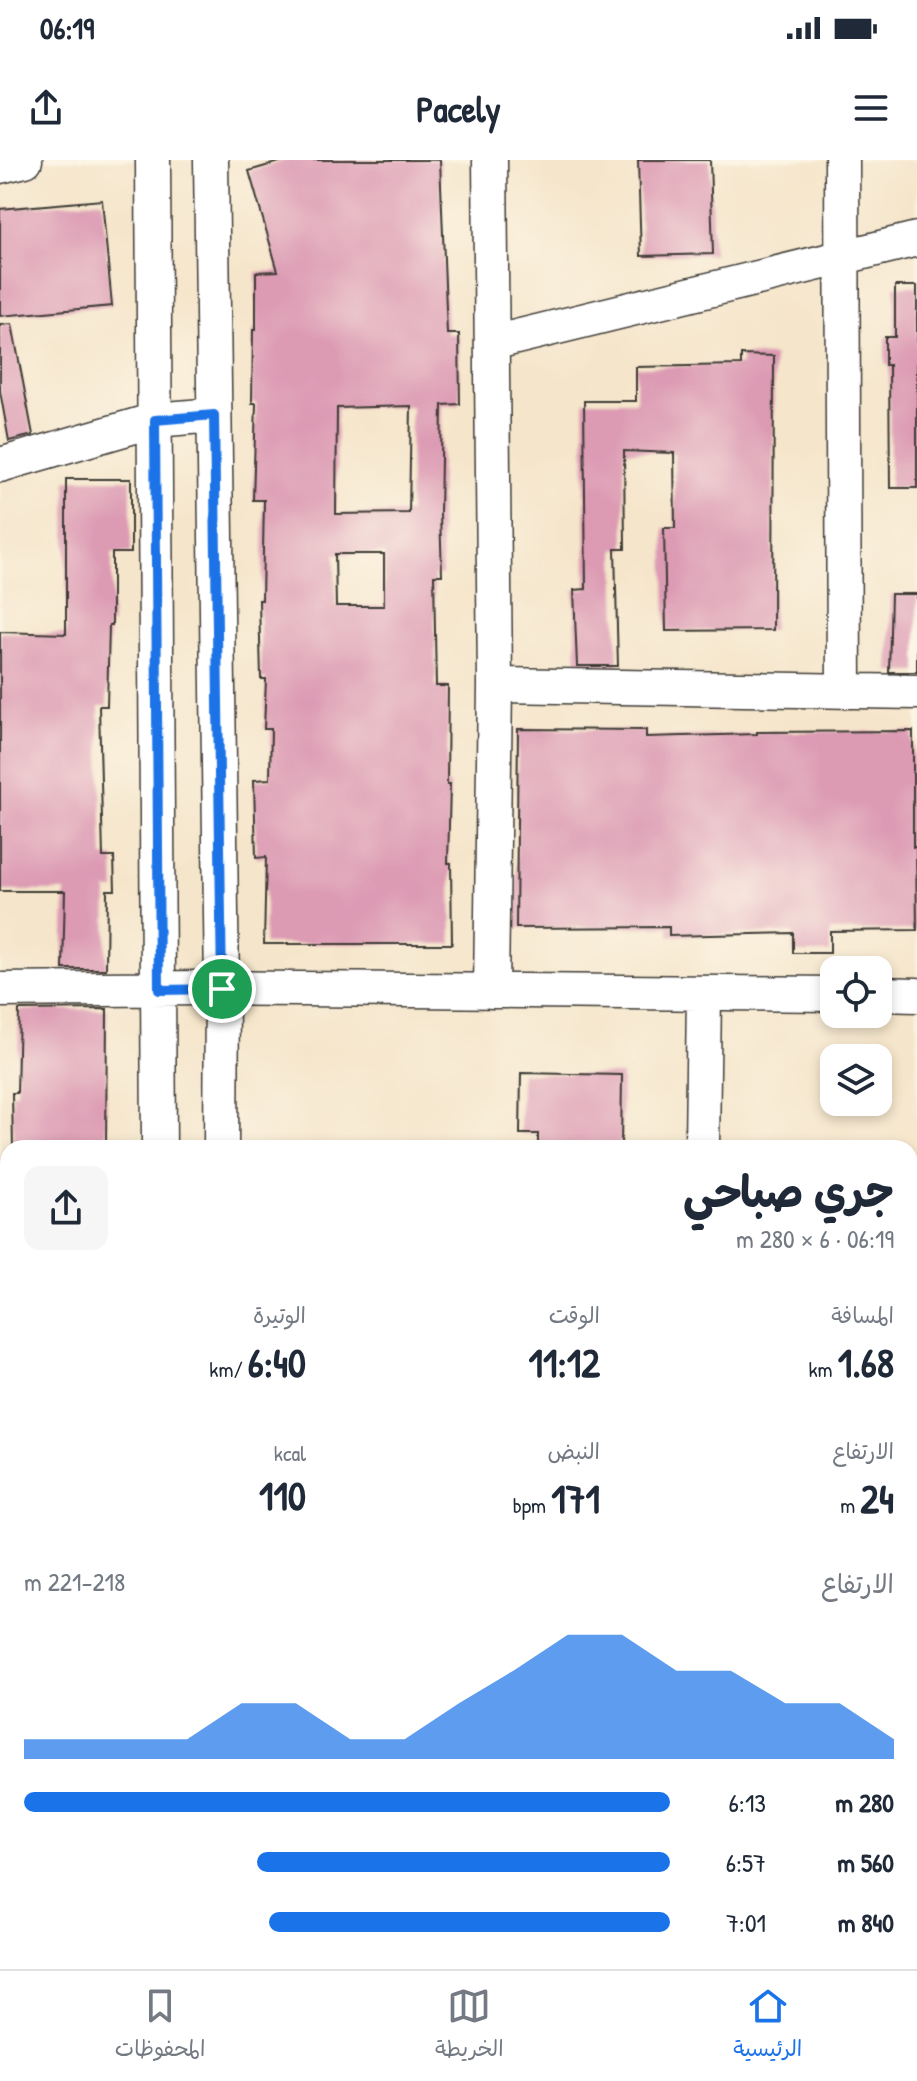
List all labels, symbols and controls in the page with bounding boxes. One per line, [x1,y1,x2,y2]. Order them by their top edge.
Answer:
text: 06:19 [40,8,94,48]
text: Pacely [416,84,501,133]
icon: share [24,86,68,130]
icon: menu [849,86,893,130]
pin [188,955,256,1023]
map controls [820,956,892,1116]
button: locate [820,956,892,1028]
icon: arrive [200,967,244,1011]
button: layers [820,1044,892,1116]
text: جري صباحي [683,1161,894,1221]
button: share [24,1166,108,1250]
text: 06:19 · 6 × 280 m [736,1221,894,1256]
text: الوتيرة [253,1300,306,1330]
text: الوقت [549,1300,600,1330]
text: المسافة [831,1300,894,1330]
text: 6:40 [248,1335,306,1389]
text: 11:12 [528,1335,600,1389]
text: 1.68 [838,1335,894,1389]
text: /km [209,1354,248,1384]
text: km [808,1354,838,1384]
text: النبض [547,1436,600,1466]
text: الارتفاع [832,1436,894,1466]
text: kcal [274,1438,306,1468]
text: 110 [259,1468,306,1522]
text: 171 [551,1471,600,1525]
text: 24 [860,1471,894,1525]
text: bpm [513,1490,551,1520]
text: m [840,1490,860,1520]
text: 218–221 m [24,1564,125,1599]
text: الارتفاع [821,1566,894,1601]
text: 6:13 [729,1785,766,1820]
text: 280 m [835,1785,894,1820]
text: 6:57 [726,1845,766,1880]
text: 560 m [837,1845,894,1880]
text: 7:01 [726,1905,766,1940]
text: 840 m [838,1905,894,1940]
tab: المحفوظات [115,1984,205,2068]
tab: الخريطة [435,1984,504,2068]
tab: الرئيسية [733,1984,802,2068]

